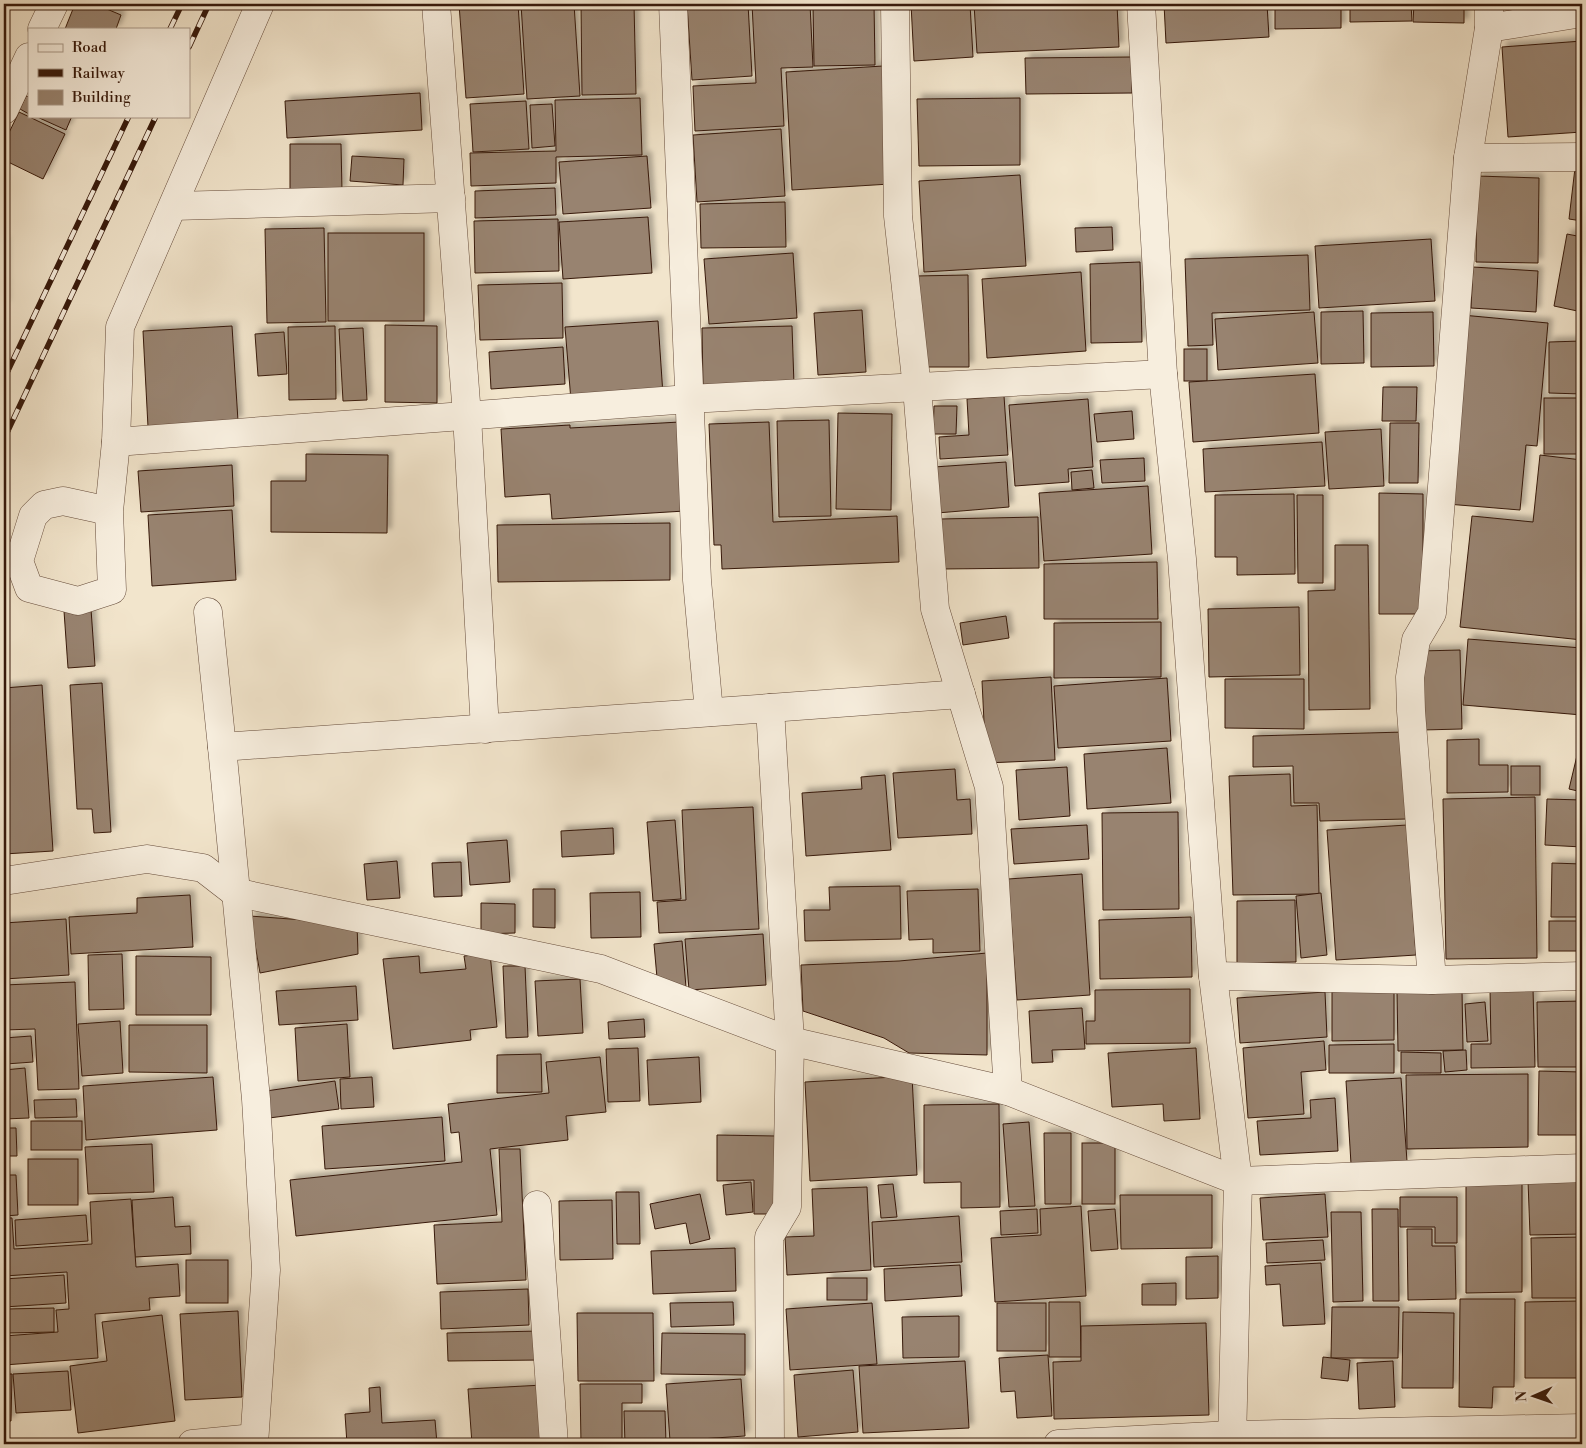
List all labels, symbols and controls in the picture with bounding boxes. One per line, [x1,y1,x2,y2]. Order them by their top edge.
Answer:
legend [28,28,190,118]
text: Road [72,38,107,57]
text: Railway [72,64,126,83]
text: Building [71,88,131,107]
north arrow [1508,1370,1558,1420]
text: N [1513,1391,1531,1402]

